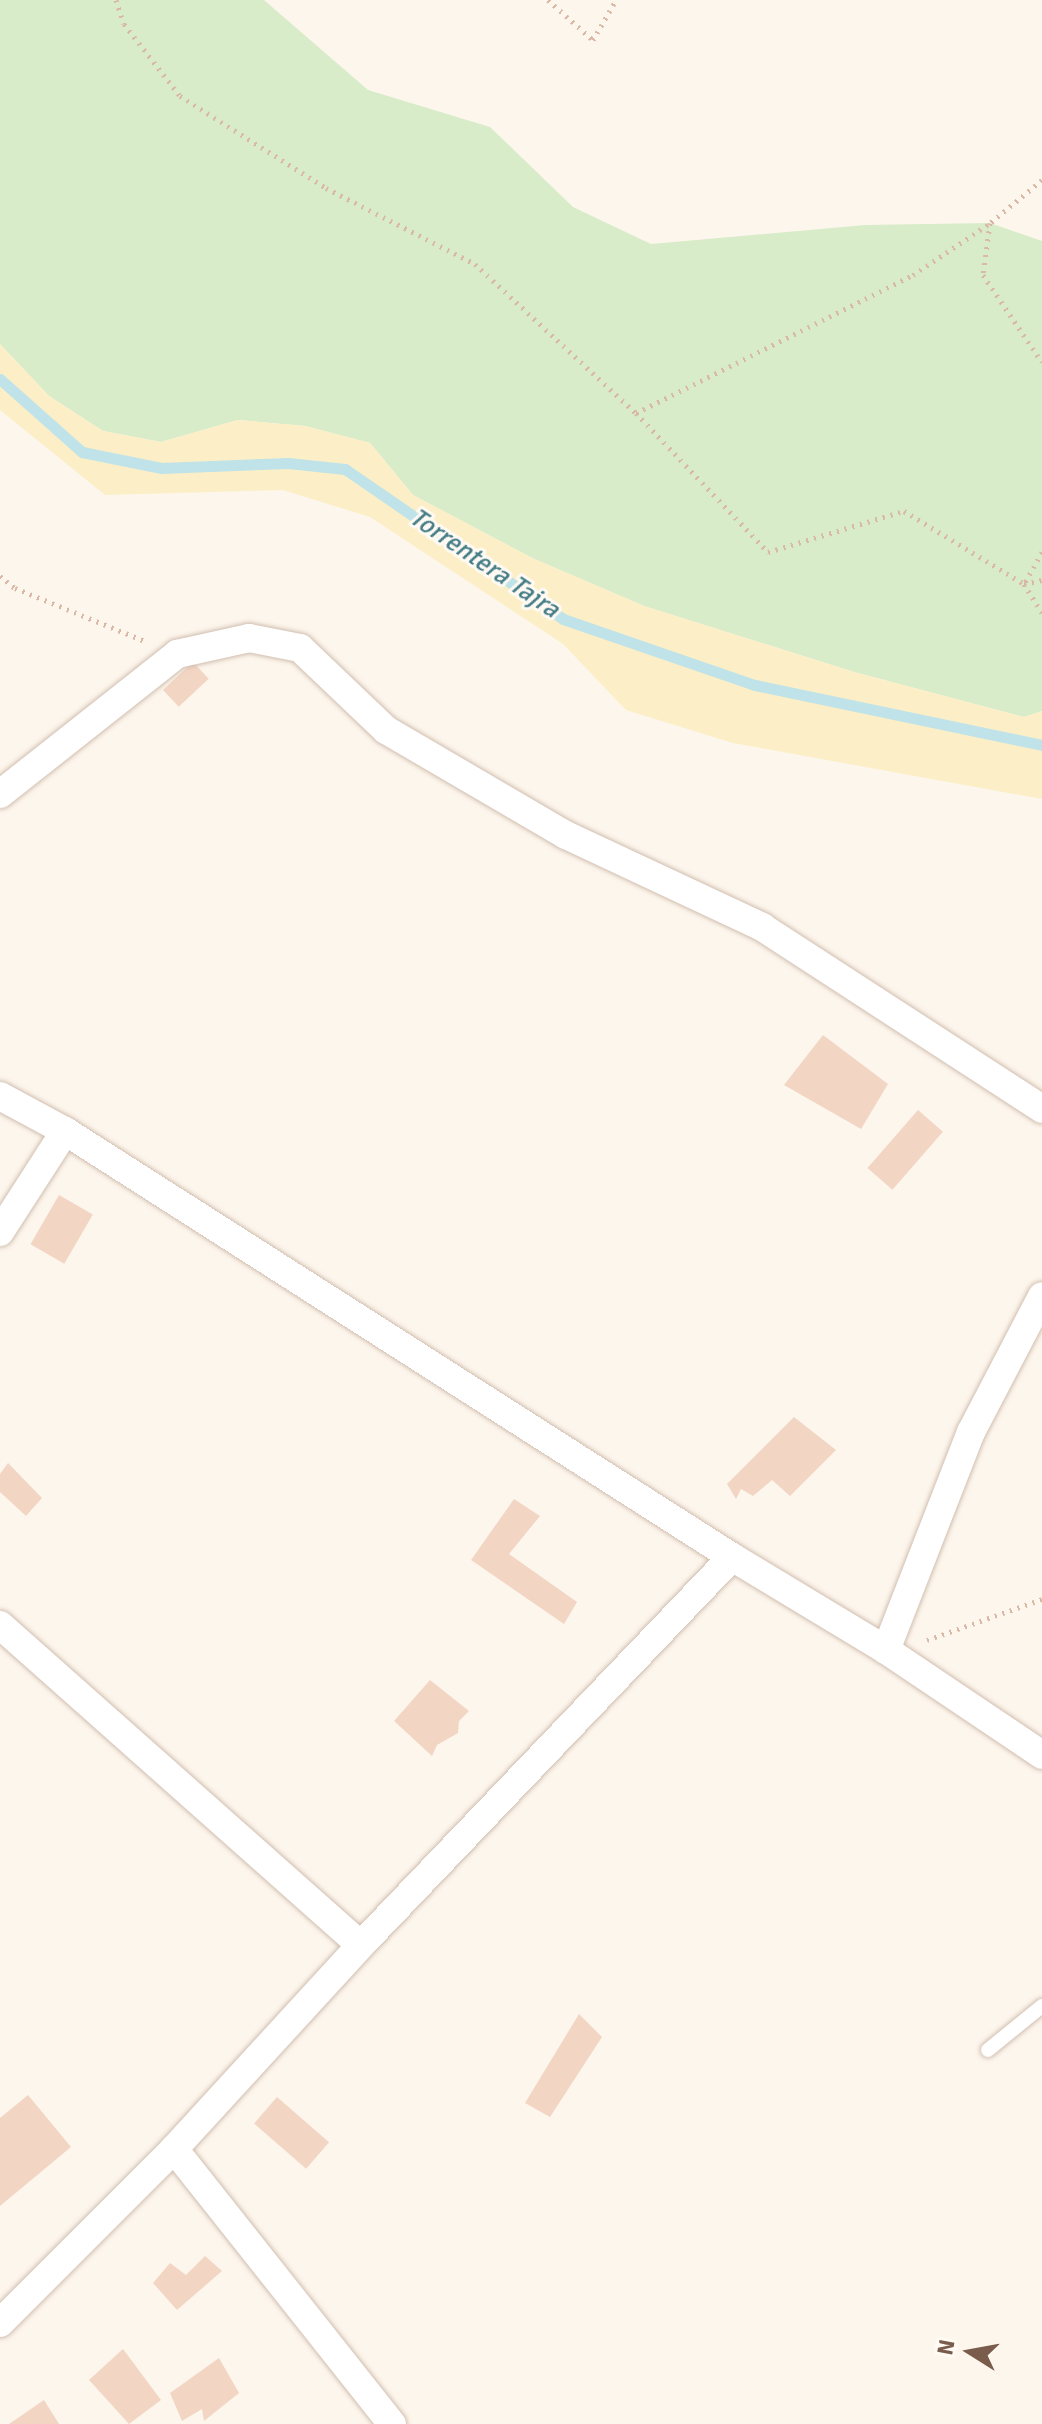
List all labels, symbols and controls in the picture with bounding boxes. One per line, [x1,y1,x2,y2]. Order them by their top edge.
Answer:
water label: Torrentera Tajra [403,502,565,626]
north arrow [930,2312,1010,2392]
text: N [931,2337,961,2357]

